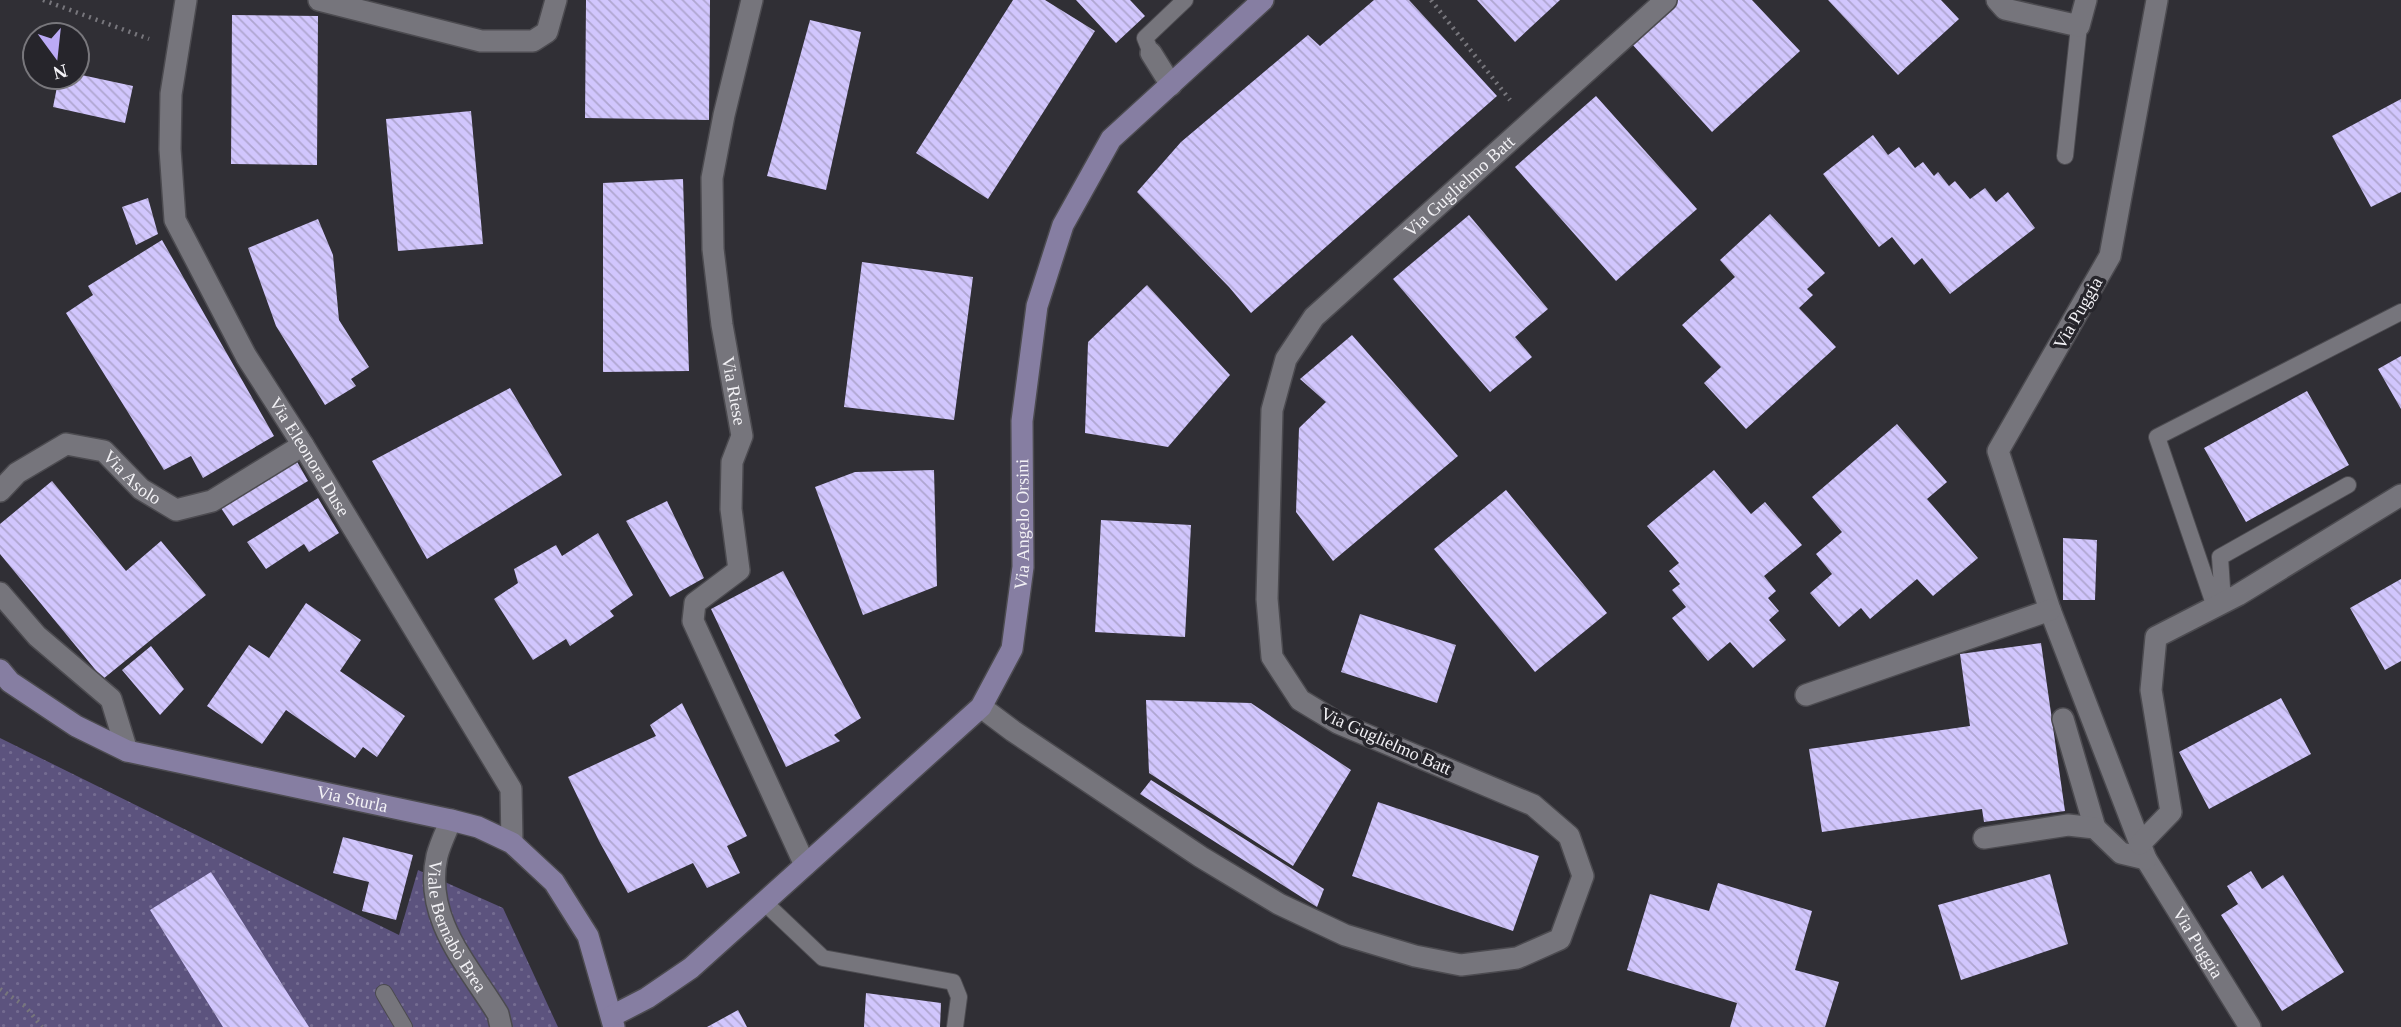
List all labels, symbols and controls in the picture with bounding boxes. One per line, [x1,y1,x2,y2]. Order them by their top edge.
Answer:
north arrow [21,21,91,91]
text: N [51,60,70,84]
street label: Via Guglielmo Batt [1400,132,1518,241]
street label: Via Puggia [2049,274,2107,352]
street label: Via Riese [718,355,750,427]
street label: Via Eleonora Duse [265,394,354,520]
street label: Via Asolo [99,446,164,509]
street label: Via Angelo Orsini [1010,459,1033,591]
street label: Via Guglielmo Batt [1318,703,1454,779]
street label: Via Sturla [315,782,390,816]
street label: Viale Bernabò Brea [424,859,491,996]
street label: Via Puggia [2169,904,2227,982]

